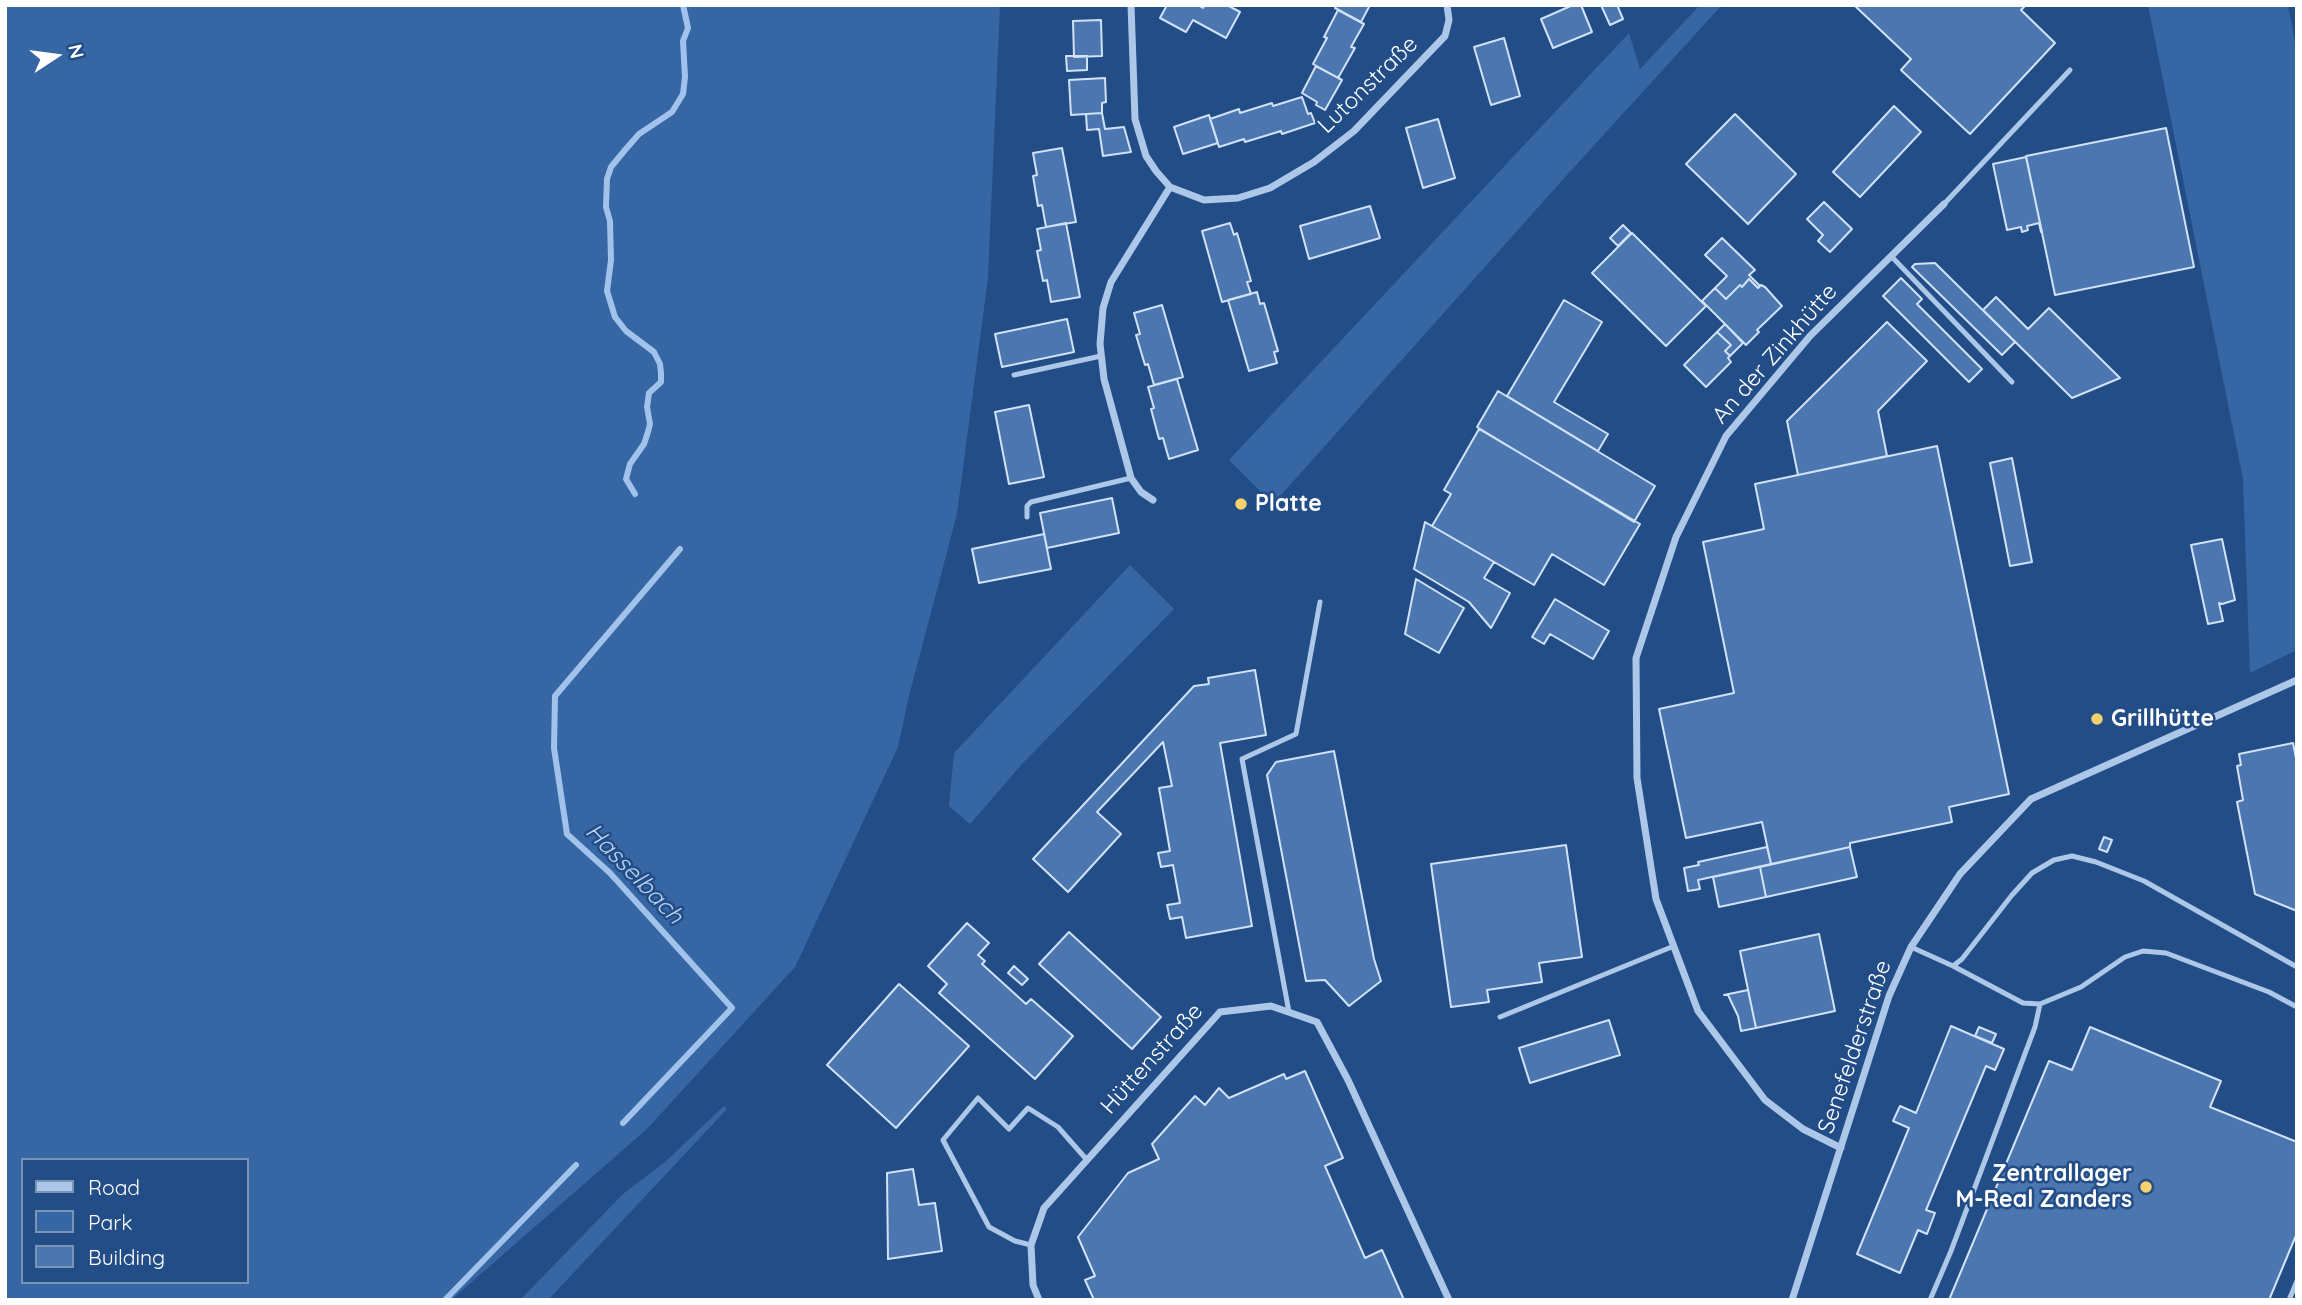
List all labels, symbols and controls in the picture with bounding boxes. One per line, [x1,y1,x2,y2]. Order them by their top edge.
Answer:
north arrow [21,21,91,91]
street label: Lutonstraße [1312,31,1424,139]
text: N [63,42,90,61]
street label: An der Zinkhütte [1707,278,1843,430]
place label: Platte [1255,490,1322,518]
marker: Platte [1233,496,1249,512]
place label: Grillhütte [2111,705,2214,733]
marker: Grillhütte [2089,711,2105,727]
water label: Hasselbach [579,818,689,930]
street label: Senefelderstraße [1812,957,1898,1137]
street label: Hüttenstraße [1095,998,1209,1120]
legend [21,1158,248,1284]
place label: Zentrallager M-Real Zanders [1955,1160,2132,1214]
text: Road [88,1174,140,1200]
marker: Zentrallager M-Real Zanders [2138,1179,2154,1195]
text: Park [88,1209,132,1235]
text: Building [88,1244,165,1270]

